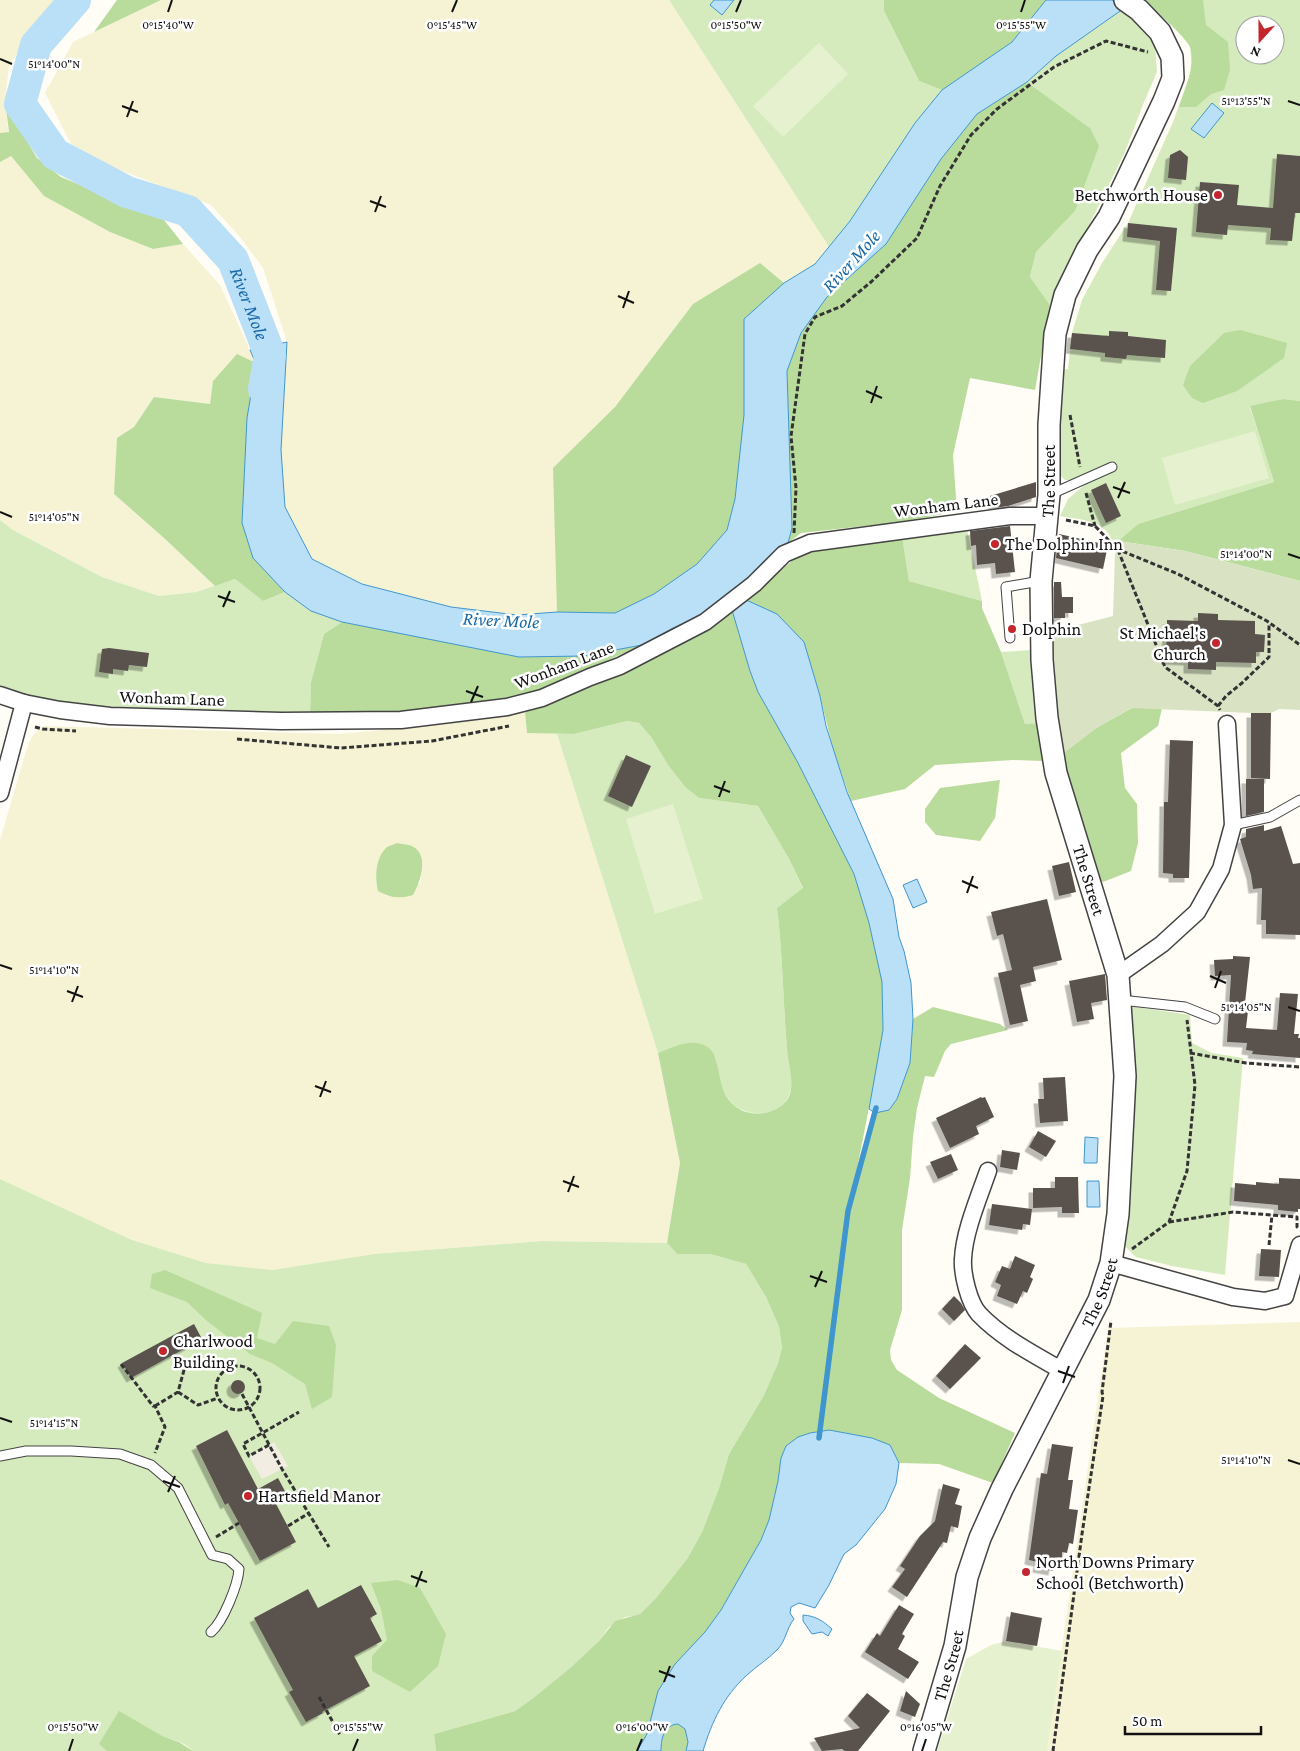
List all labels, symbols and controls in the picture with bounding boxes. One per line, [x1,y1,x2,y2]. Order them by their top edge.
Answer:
north arrow [1235,15,1285,65]
text: 0°15'40"W [142,18,194,32]
text: 0°15'45"W [427,18,477,32]
text: 0°15'50"W [710,18,762,32]
text: 0°15'55"W [996,18,1046,32]
text: N [1248,43,1263,61]
text: 51°14'00"N [28,57,80,71]
text: 51°13'55"N [1221,94,1271,108]
place label: Betchworth House [1075,185,1208,205]
marker: Betchworth House [1212,189,1224,201]
water label: River Mole [818,226,884,296]
water label: River Mole [226,264,274,343]
street label: The Street [1037,444,1059,519]
street label: Wonham Lane [893,489,999,521]
text: 51°14'05"N [28,510,80,524]
place label: The Dolphin Inn [1005,534,1123,554]
marker: The Dolphin Inn [989,538,1001,550]
text: 51°14'00"N [1220,547,1272,561]
water label: River Mole [462,608,540,632]
place label: Dolphin [1022,619,1081,639]
marker: Dolphin [1006,623,1018,635]
place label: St Michael's Church [1119,623,1206,664]
street label: Wonham Lane [511,637,617,693]
marker: St Michael's Church [1210,637,1222,649]
street label: Wonham Lane [119,686,225,710]
street label: The Street [1069,842,1110,919]
text: 51°14'10"N [29,963,79,977]
text: 51°14'05"N [1220,1000,1272,1014]
street label: The Street [1077,1256,1122,1331]
place label: Charlwood Building [173,1331,254,1372]
marker: Charlwood Building [157,1345,169,1357]
text: 51°14'15"N [30,1416,78,1430]
text: 51°14'10"N [1221,1453,1271,1467]
place label: Hartsfield Manor [258,1486,381,1506]
marker: Hartsfield Manor [242,1490,254,1502]
place label: North Downs Primary School (Betchworth) [1036,1552,1195,1594]
marker: North Downs Primary School (Betchworth) [1020,1566,1032,1578]
street label: The Street [929,1627,968,1703]
scale bar [1125,1704,1261,1736]
text: 50 m [1132,1713,1162,1729]
text: 0°15'50"W [47,1720,99,1734]
text: 0°15'55"W [333,1720,383,1734]
text: 0°16'00"W [616,1720,668,1734]
text: 0°16'05"W [900,1720,952,1734]

